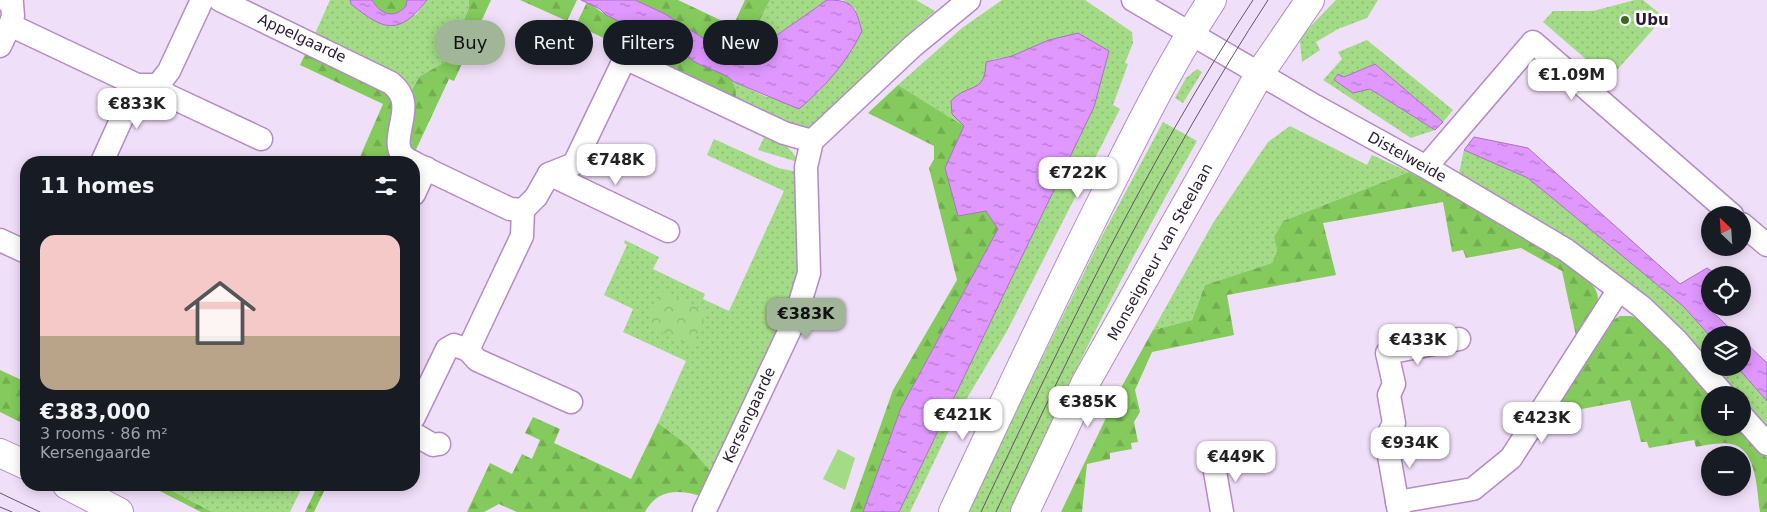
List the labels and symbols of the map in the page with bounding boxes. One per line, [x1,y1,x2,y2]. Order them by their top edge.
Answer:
street label: Appelgaarde [255,10,349,66]
place label: Ubu [1635,11,1669,29]
marker: Ubu [1619,14,1631,26]
pin: €1.09M [1531,58,1613,101]
pin: €833K [102,88,172,130]
street label: Distelweide [1364,128,1450,186]
pin: €748K [581,144,651,186]
pin: €722K [1043,156,1113,199]
street label: Monseigneur van Steelaan [1104,160,1216,344]
north arrow [1701,206,1751,256]
pin: €383K [771,298,841,340]
pin: €433K [1383,324,1453,366]
street label: Kersengaarde [719,364,779,466]
pin: €385K [1053,386,1123,428]
pin: €421K [928,398,998,441]
pin: €423K [1507,402,1577,444]
pin: €934K [1375,426,1445,469]
pin: €449K [1201,440,1271,483]

